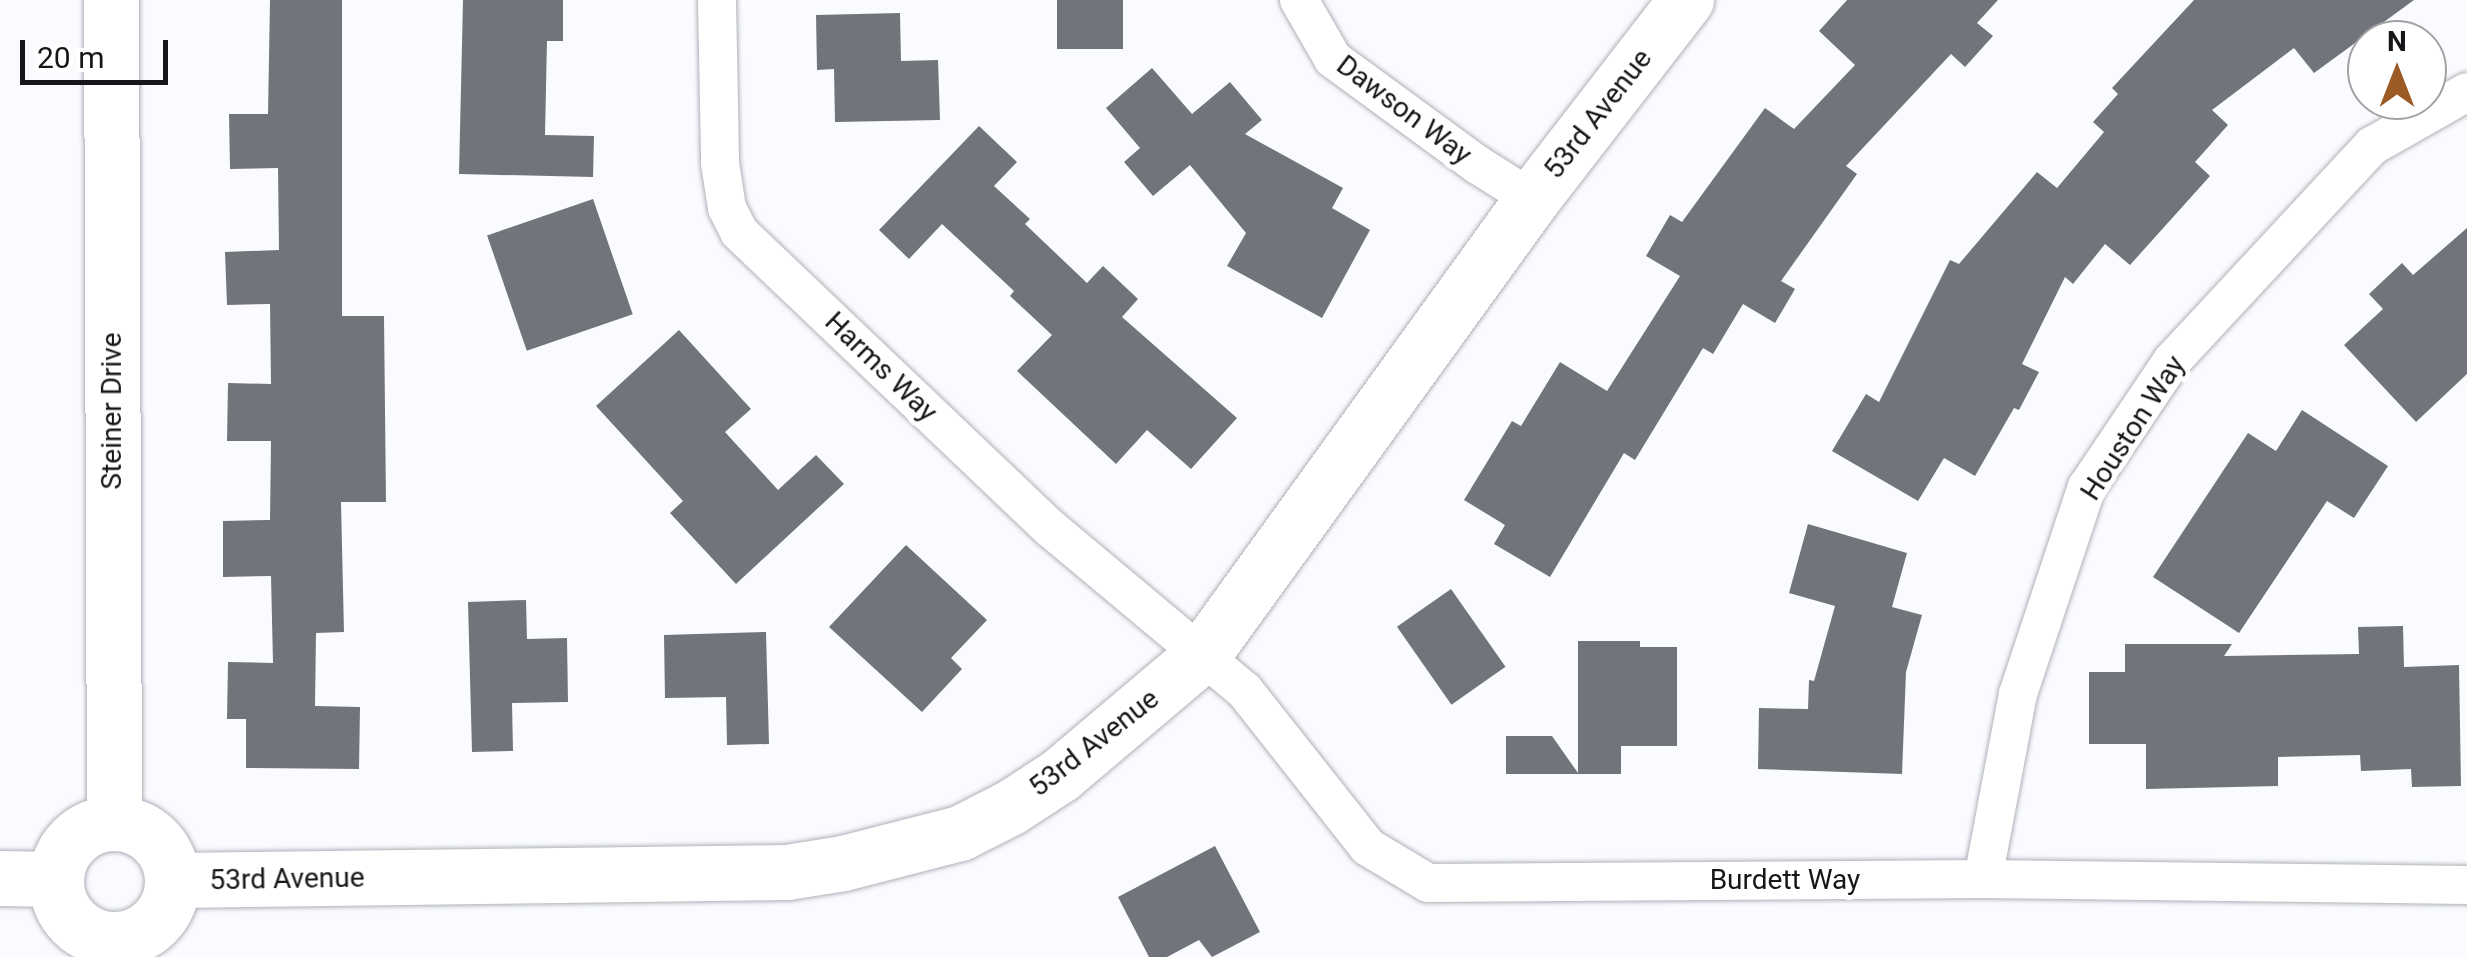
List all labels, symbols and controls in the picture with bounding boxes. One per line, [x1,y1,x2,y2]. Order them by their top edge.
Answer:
scale bar [25,20,172,82]
north arrow [2347,20,2447,120]
text: N [2387,25,2407,58]
text: 20 m [37,40,104,75]
street label: 53rd Avenue [1537,43,1659,185]
street label: Dawson Way [1330,48,1478,172]
street label: Harms Way [818,305,944,429]
street label: Steiner Drive [95,332,129,490]
street label: Houston Way [2074,349,2192,507]
street label: 53rd Avenue [1023,682,1165,804]
street label: 53rd Avenue [209,861,365,897]
street label: Burdett Way [1710,863,1860,897]

